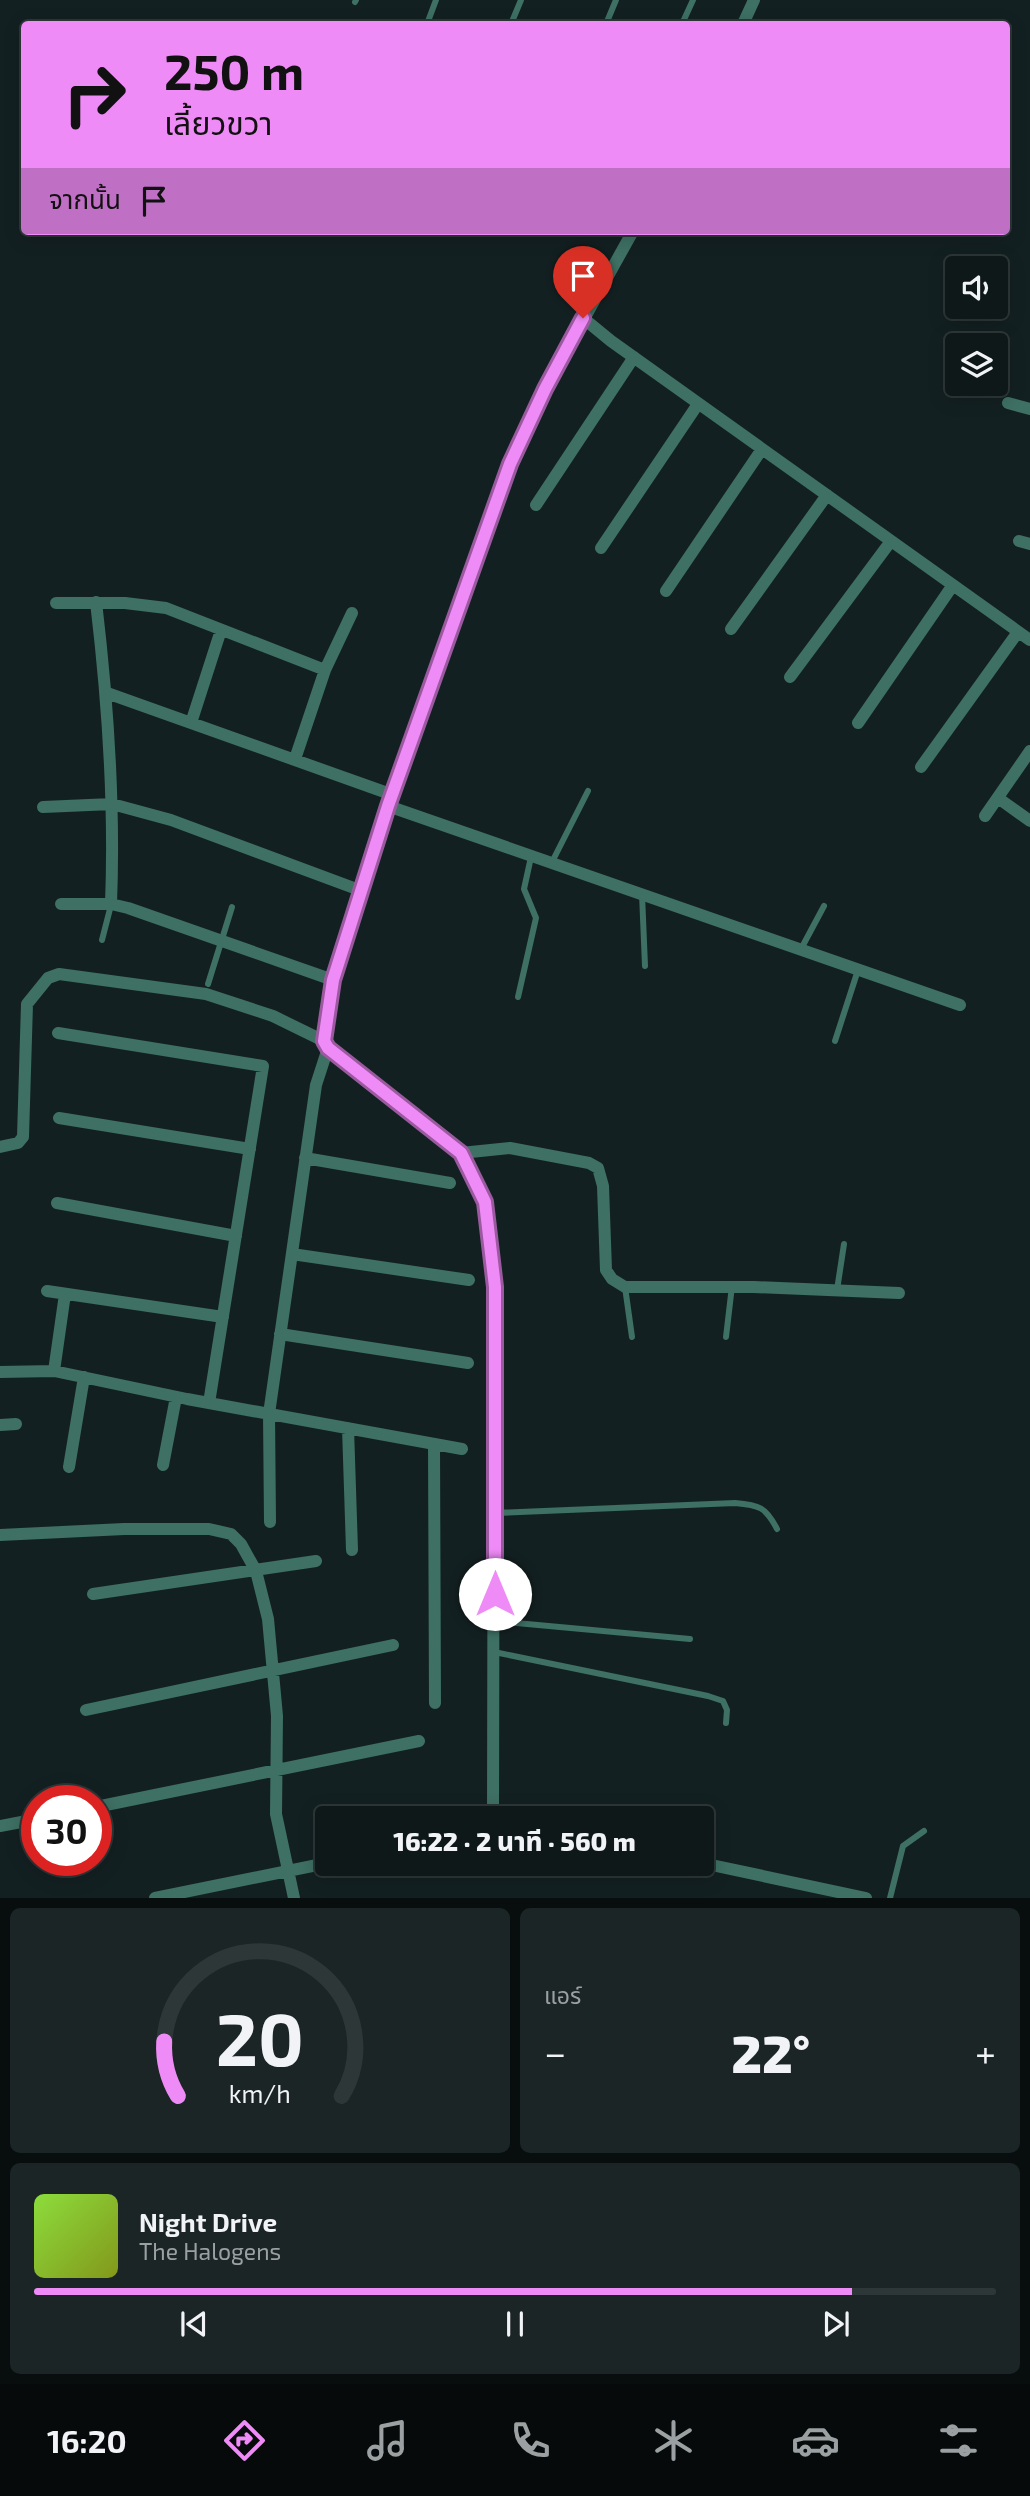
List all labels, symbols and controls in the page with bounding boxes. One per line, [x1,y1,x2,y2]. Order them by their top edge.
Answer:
text: 250 m [164,41,304,100]
icon: right [49,49,140,140]
text: เลี้ยวขวา [164,103,272,141]
icon: arrive [135,182,173,220]
text: จากนั้น [49,183,121,214]
pin [553,246,613,318]
map controls [945,256,1008,396]
button: sound [945,256,1008,319]
icon: arrive [564,257,602,295]
button: layers [945,333,1008,396]
position arrow [458,1557,532,1631]
speed limit sign: 30 [21,1785,112,1876]
text: 16:22 · 2 นาที · 560 m [393,1825,636,1856]
text: แอร์ [544,1981,581,2009]
text: 20 [216,1994,304,2082]
text: 22° [731,2021,810,2083]
text: − [544,2029,566,2075]
text: + [975,2029,996,2075]
text: km/h [229,2078,291,2108]
text: Night Drive [139,2206,277,2237]
text: The Halogens [139,2237,281,2265]
icon: previous [175,2305,213,2343]
icon: pause [496,2305,534,2343]
icon: next [817,2305,855,2343]
icon: directions [220,2416,269,2465]
icon: music [363,2416,412,2465]
icon: phone [506,2416,555,2465]
icon: climate [649,2416,698,2465]
icon: car [791,2416,840,2465]
icon: filters [934,2416,983,2465]
text: 16:20 [47,2421,127,2459]

